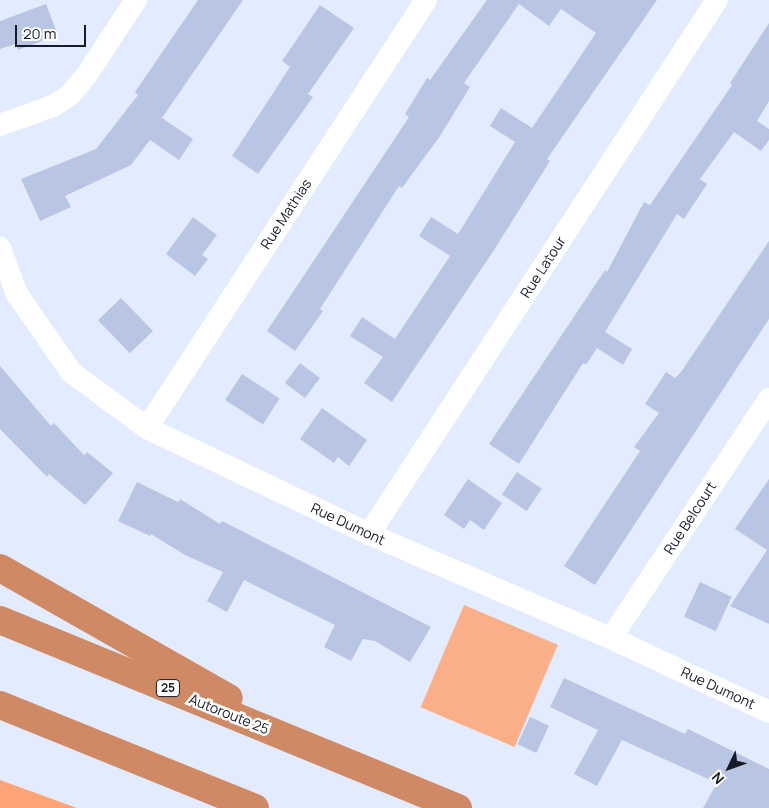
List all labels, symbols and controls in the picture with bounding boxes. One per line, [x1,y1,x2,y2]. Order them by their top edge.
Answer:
scale bar [18,15,89,47]
text: 20 m [23,23,56,44]
street label: Rue Mathias [257,176,315,252]
street label: Rue Latour [517,233,569,301]
street label: Rue Belcourt [660,479,720,557]
street label: Rue Dumont [308,500,388,548]
street label: Rue Dumont [678,664,758,712]
road number: 25 [156,678,180,698]
street label: Autoroute 25 [187,690,271,738]
north arrow [704,743,754,793]
text: N [707,768,728,788]

